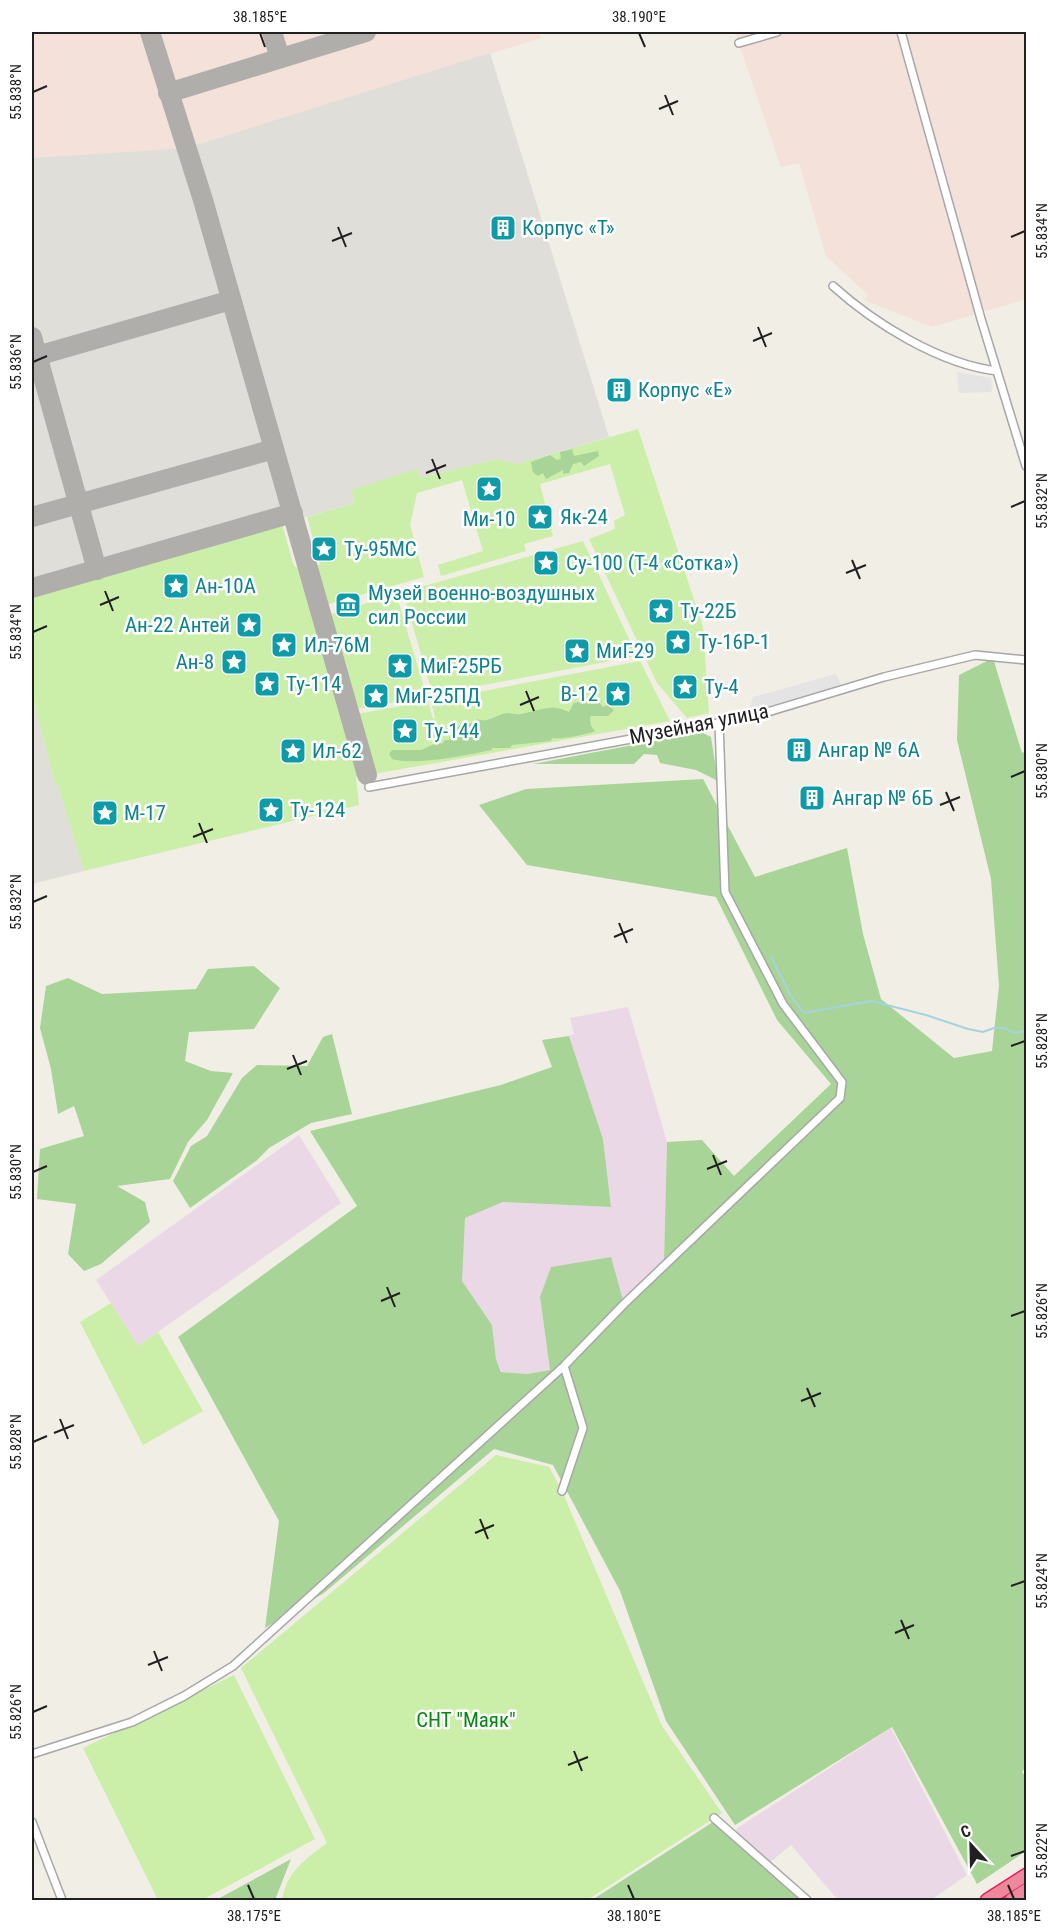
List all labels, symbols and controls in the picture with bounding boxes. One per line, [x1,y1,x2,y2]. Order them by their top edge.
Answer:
text: 38.185°E [233,8,287,26]
text: 38.190°E [612,8,666,26]
text: 55.838°N [7,64,25,120]
text: 55.834°N [1033,203,1051,259]
building icon: Корпус «Т» [488,213,518,243]
place label: Корпус «Т» [522,216,615,240]
text: 55.836°N [7,334,25,390]
building icon: Корпус «Е» [604,375,634,405]
place label: Корпус «Е» [638,378,732,402]
text: 55.832°N [1033,473,1051,529]
place icon: Ми-10 [474,474,504,504]
place icon: Як-24 [525,502,555,532]
place label: Як-24 [560,505,608,529]
place label: Ми-10 [463,507,515,531]
place icon: Ту-95МС [309,534,339,564]
place label: Ту-95МС [344,537,417,561]
place icon: Су-100 (Т-4 «Сотка») [531,548,561,578]
place label: Су-100 (Т-4 «Сотка») [566,551,739,575]
place icon: Ан-10А [161,571,191,601]
place label: Ан-10А [195,574,256,598]
place label: Музей военно-воздушных сил России [368,581,595,629]
museum icon: Музей военно-воздушных сил России [333,590,363,620]
place icon: Ту-22Б [646,596,676,626]
place label: Ту-22Б [680,599,736,623]
text: 55.834°N [7,604,25,660]
place icon: Ан-22 Антей [234,610,264,640]
place label: Ан-22 Антей [125,613,230,637]
place icon: Ту-16Р-1 [663,627,693,657]
place icon: Ил-76М [269,630,299,660]
place label: Ту-16Р-1 [698,630,770,654]
place label: Ил-76М [304,633,370,657]
place icon: МиГ-29 [562,636,592,666]
place label: МиГ-29 [596,639,655,663]
place icon: Ан-8 [219,647,249,677]
place label: Ан-8 [176,650,214,674]
place icon: МиГ-25РБ [385,651,415,681]
place label: МиГ-25РБ [420,654,502,678]
place icon: Ту-114 [252,669,282,699]
place label: Ту-114 [286,672,341,696]
place icon: Ту-4 [670,672,700,702]
place label: Ту-4 [704,675,739,699]
place icon: В-12 [603,679,633,709]
place icon: МиГ-25ПД [361,681,391,711]
place label: В-12 [561,682,598,706]
place label: МиГ-25ПД [395,684,481,708]
street label: Музейная улица [627,699,771,749]
place icon: Ту-144 [390,716,420,746]
place label: Ту-144 [424,719,479,743]
building icon: Ангар № 6А [784,735,814,765]
place icon: Ил-62 [278,736,308,766]
place label: Ангар № 6А [818,738,920,762]
place label: Ил-62 [312,739,362,763]
text: 55.830°N [1033,743,1051,799]
building icon: Ангар № 6Б [797,783,827,813]
place label: Ангар № 6Б [832,786,933,810]
place icon: Ту-124 [256,795,286,825]
place icon: М-17 [90,798,120,828]
place label: Ту-124 [290,798,345,822]
place label: М-17 [124,801,166,825]
text: 55.832°N [7,874,25,930]
text: 55.828°N [1033,1013,1051,1069]
text: 55.830°N [7,1144,25,1200]
text: 55.826°N [1033,1283,1051,1339]
text: 55.828°N [7,1414,25,1470]
text: 55.824°N [1033,1553,1051,1609]
text: 55.826°N [7,1684,25,1740]
park label: СНТ "Маяк" [416,1708,516,1732]
north arrow [941,1815,1001,1875]
text: С [958,1821,973,1842]
text: 55.822°N [1033,1823,1051,1879]
text: 38.175°E [227,1907,281,1925]
text: 38.180°E [607,1907,661,1925]
text: 38.185°E [987,1907,1041,1925]

